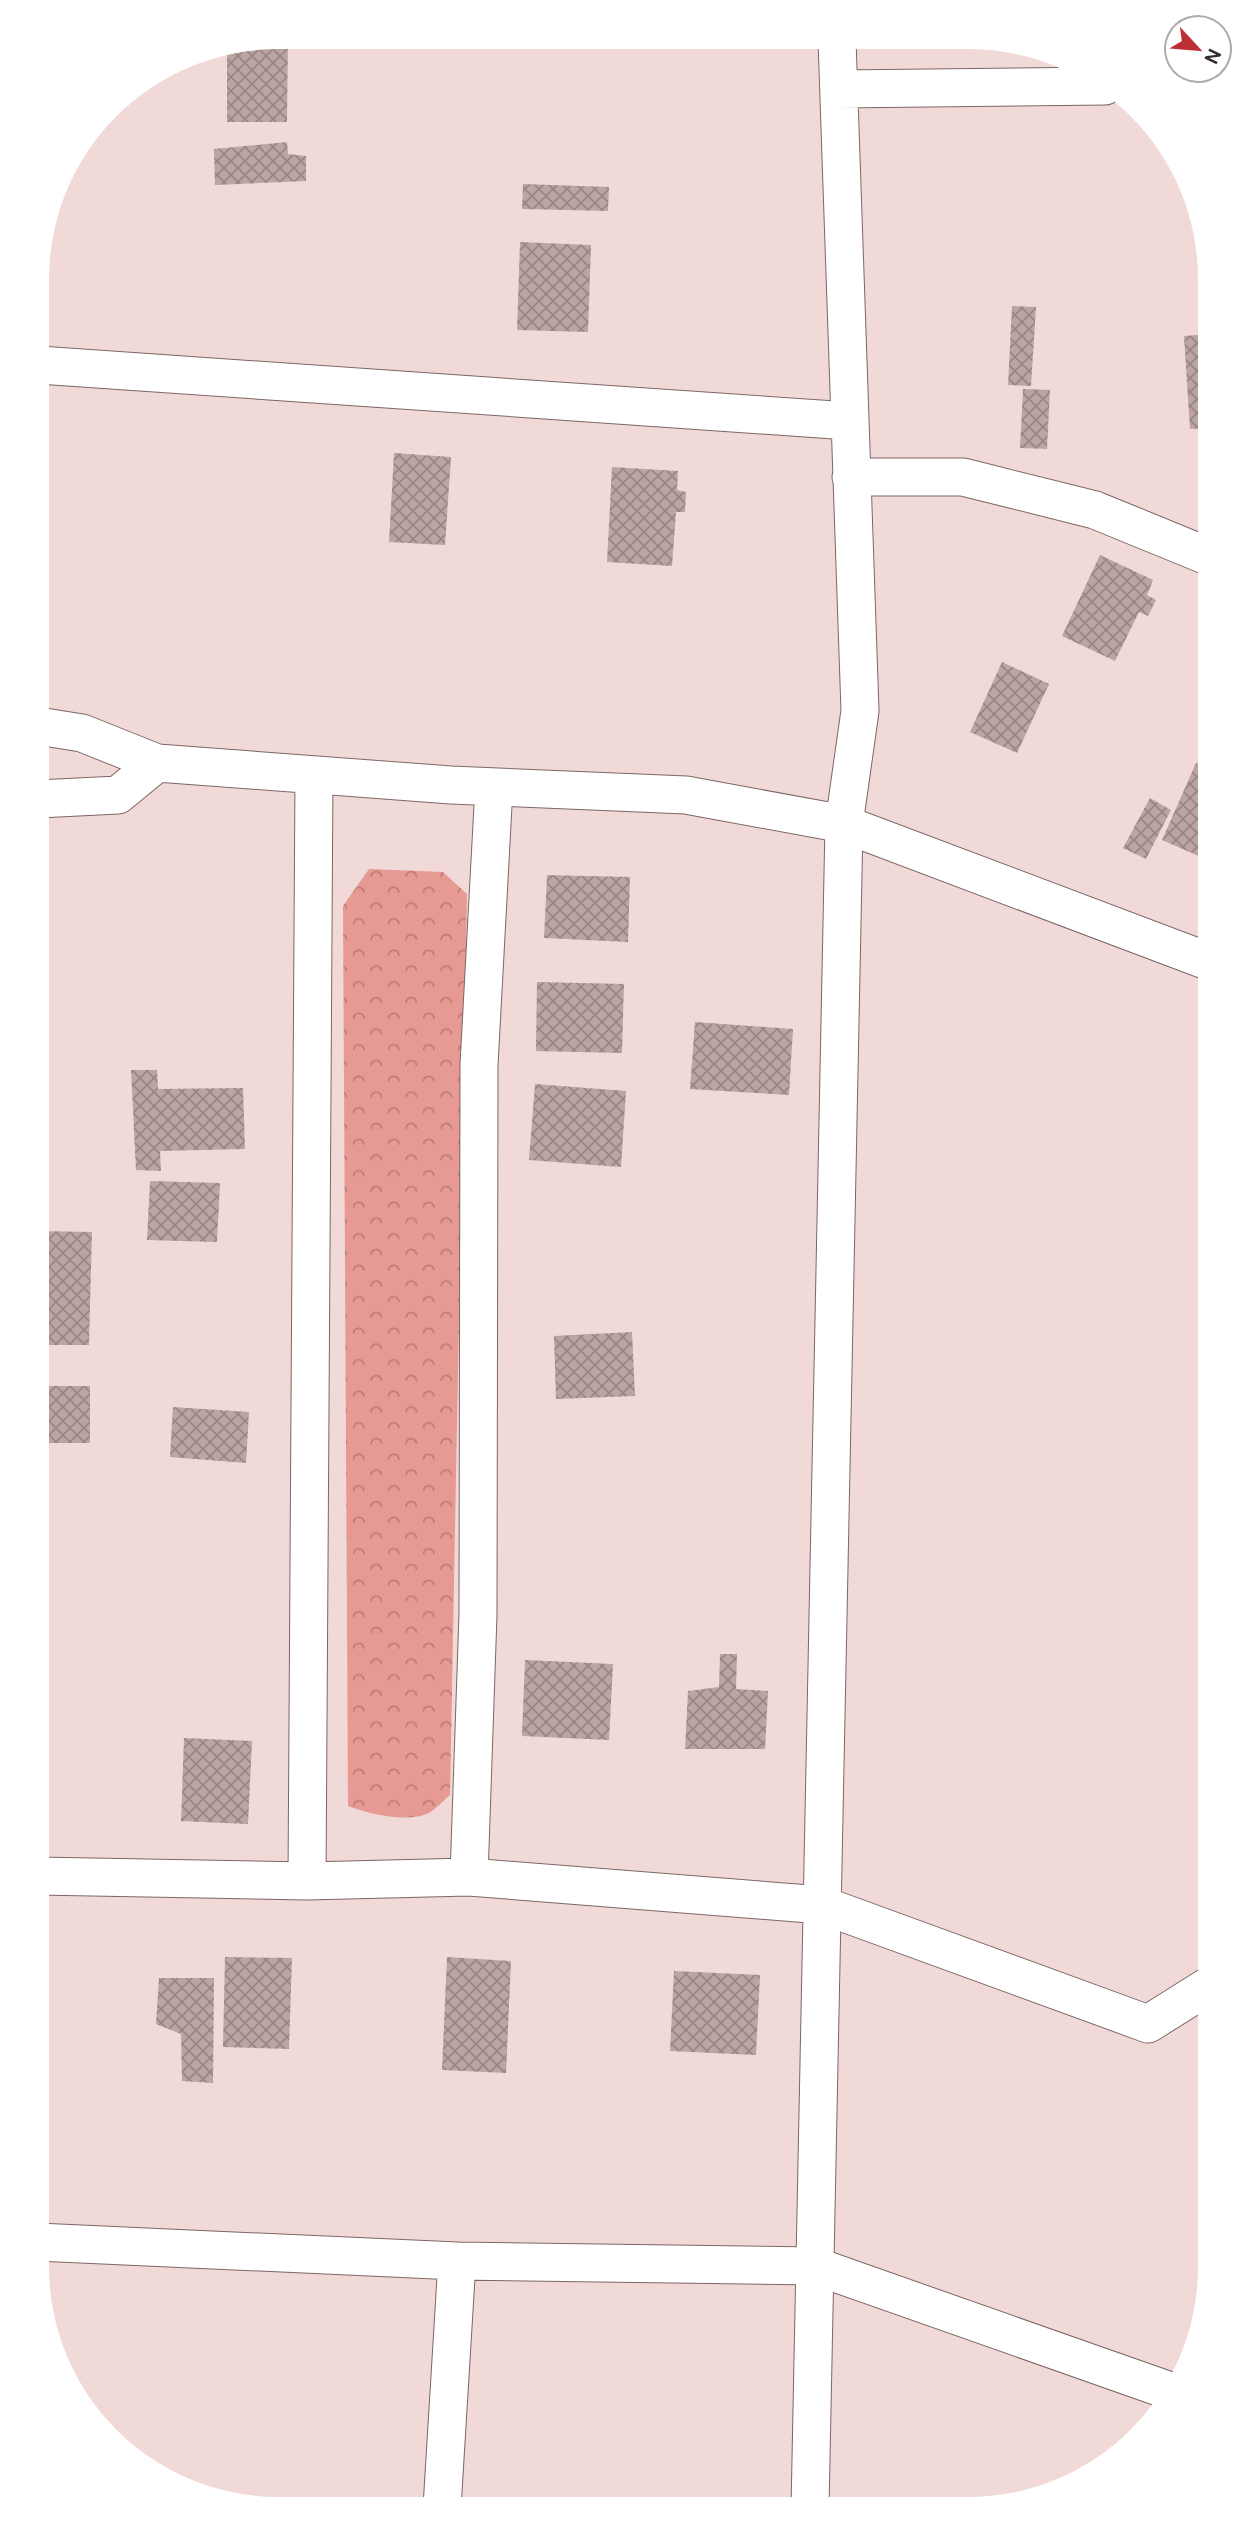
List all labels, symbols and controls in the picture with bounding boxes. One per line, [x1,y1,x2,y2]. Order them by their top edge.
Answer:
north arrow [1163,14,1233,84]
text: N [1199,45,1227,68]

